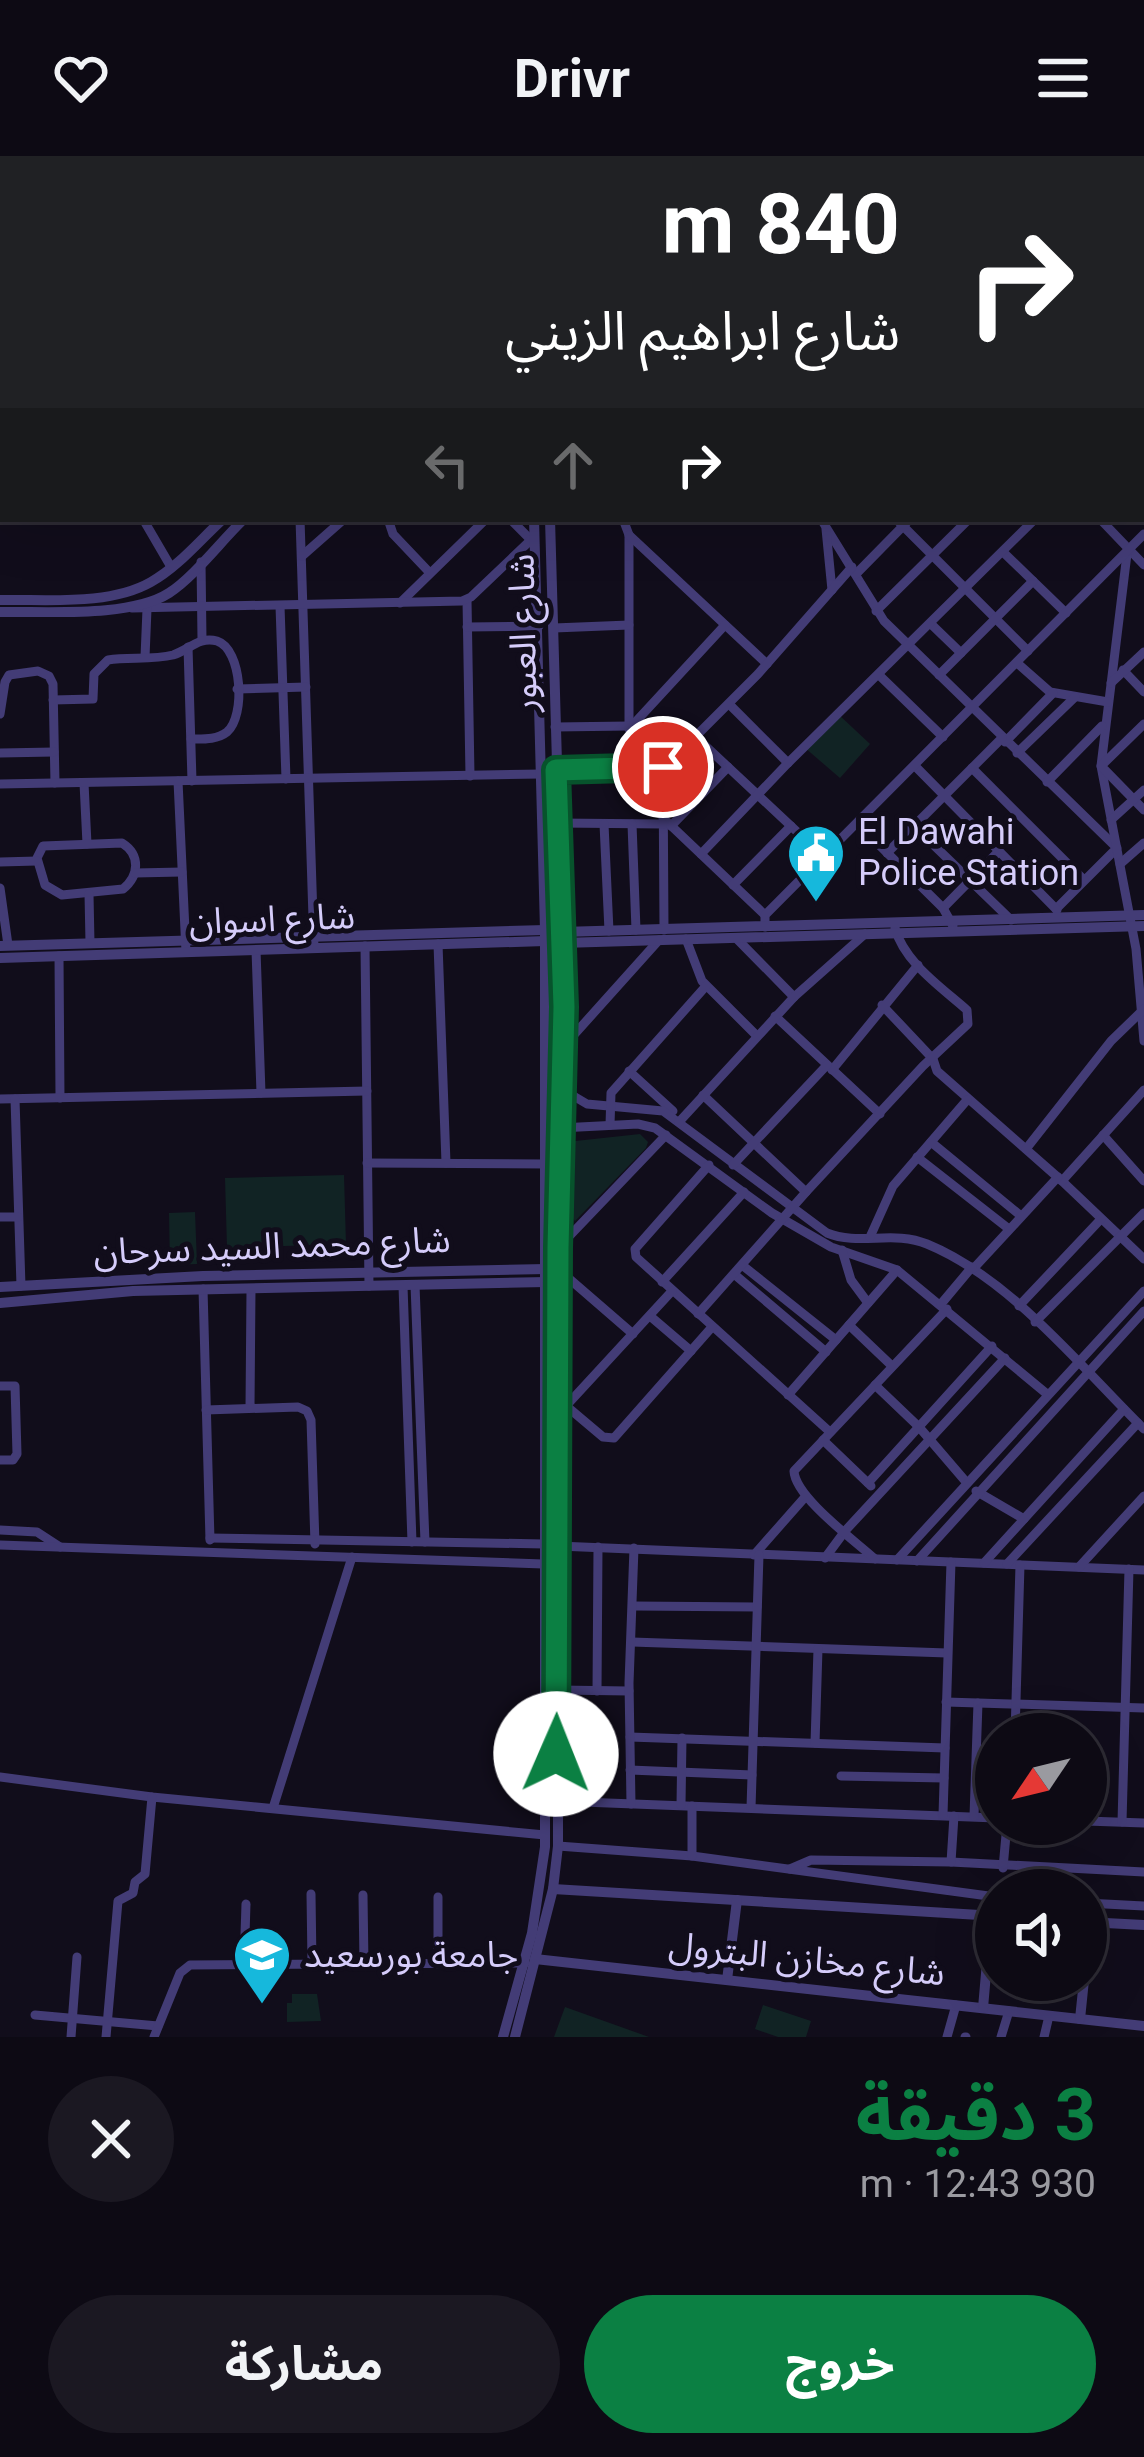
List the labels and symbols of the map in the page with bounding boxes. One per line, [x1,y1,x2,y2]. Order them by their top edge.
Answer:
street label: شارع العبور [501,553,550,714]
pin [612,716,714,818]
place label: El Dawahi Police Station [858,811,1079,894]
public building icon: El Dawahi Police Station [785,822,847,904]
street label: شارع اسوان [188,895,356,948]
street label: شارع محمد السيد سرحان [93,1219,451,1278]
position arrow [493,1691,619,1817]
north arrow [975,1713,1107,1845]
school or university icon: جامعة بورسعيد [231,1924,293,2006]
street label: شارع مخازن البترول [666,1924,947,1999]
place label: جامعة بورسعيد [304,1934,518,1976]

